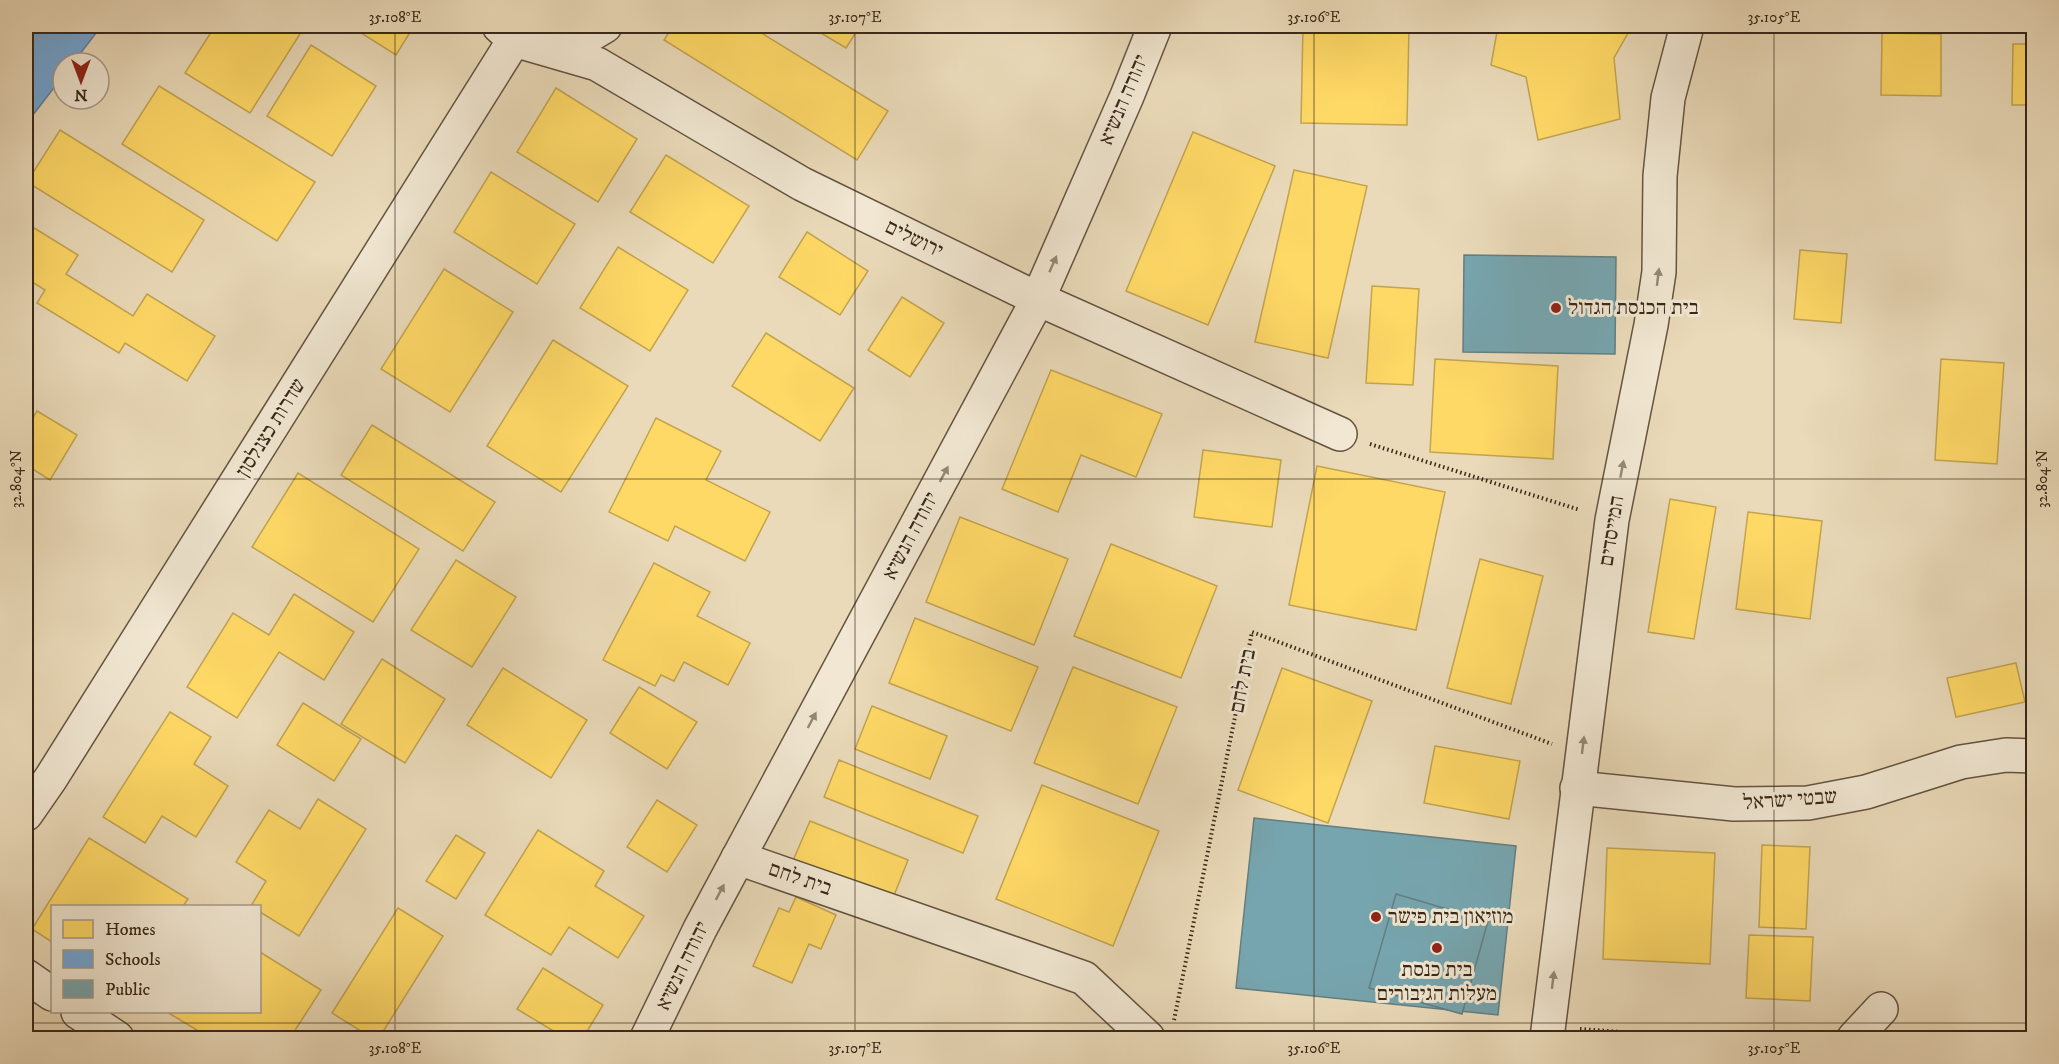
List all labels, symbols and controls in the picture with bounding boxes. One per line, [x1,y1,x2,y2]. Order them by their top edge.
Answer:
text: 35.108°E [369,8,422,27]
text: 35.107°E [829,8,882,27]
text: 35.106°E [1288,8,1341,27]
text: 35.105°E [1748,8,1801,27]
north arrow [51,51,111,111]
street label: יהודה הנשיא [1093,51,1155,149]
text: N [74,85,88,105]
street label: ירושלים [881,214,947,264]
one-way arrow [1048,255,1058,273]
one-way arrow [1653,268,1662,287]
place label: בית הכנסת הגדול [1568,295,1699,321]
marker: בית הכנסת הגדול [1549,301,1563,315]
street label: שדרות כצנלסון [230,374,312,482]
text: 32.804°N [7,450,26,508]
text: 32.804°N [2033,450,2052,508]
one-way arrow [1618,459,1627,478]
one-way arrow [939,466,949,483]
street label: יהודה הנשיא [877,487,945,584]
street label: המייסדים [1594,494,1630,568]
street label: בית לחם [1224,647,1262,715]
one-way arrow [807,712,817,729]
one-way arrow [1579,736,1588,755]
street label: שבטי ישראל [1742,784,1838,816]
street label: בית לחם [765,856,835,902]
one-way arrow [715,883,725,900]
place label: מוזיאון בית פישר [1388,904,1514,930]
legend [51,905,261,1013]
marker: מוזיאון בית פישר [1369,910,1383,924]
street label: יהודה הנשיא [650,917,716,1015]
text: Homes [105,919,156,941]
marker: בית כנסת מעלות הגיבורים [1430,941,1444,955]
text: Schools [105,949,160,971]
place label: בית כנסת מעלות הגיבורים [1377,957,1497,1007]
one-way arrow [1549,971,1558,990]
text: Public [105,979,151,1001]
text: 35.108°E [369,1039,422,1058]
text: 35.107°E [829,1039,882,1058]
text: 35.106°E [1288,1039,1341,1058]
text: 35.105°E [1748,1039,1801,1058]

